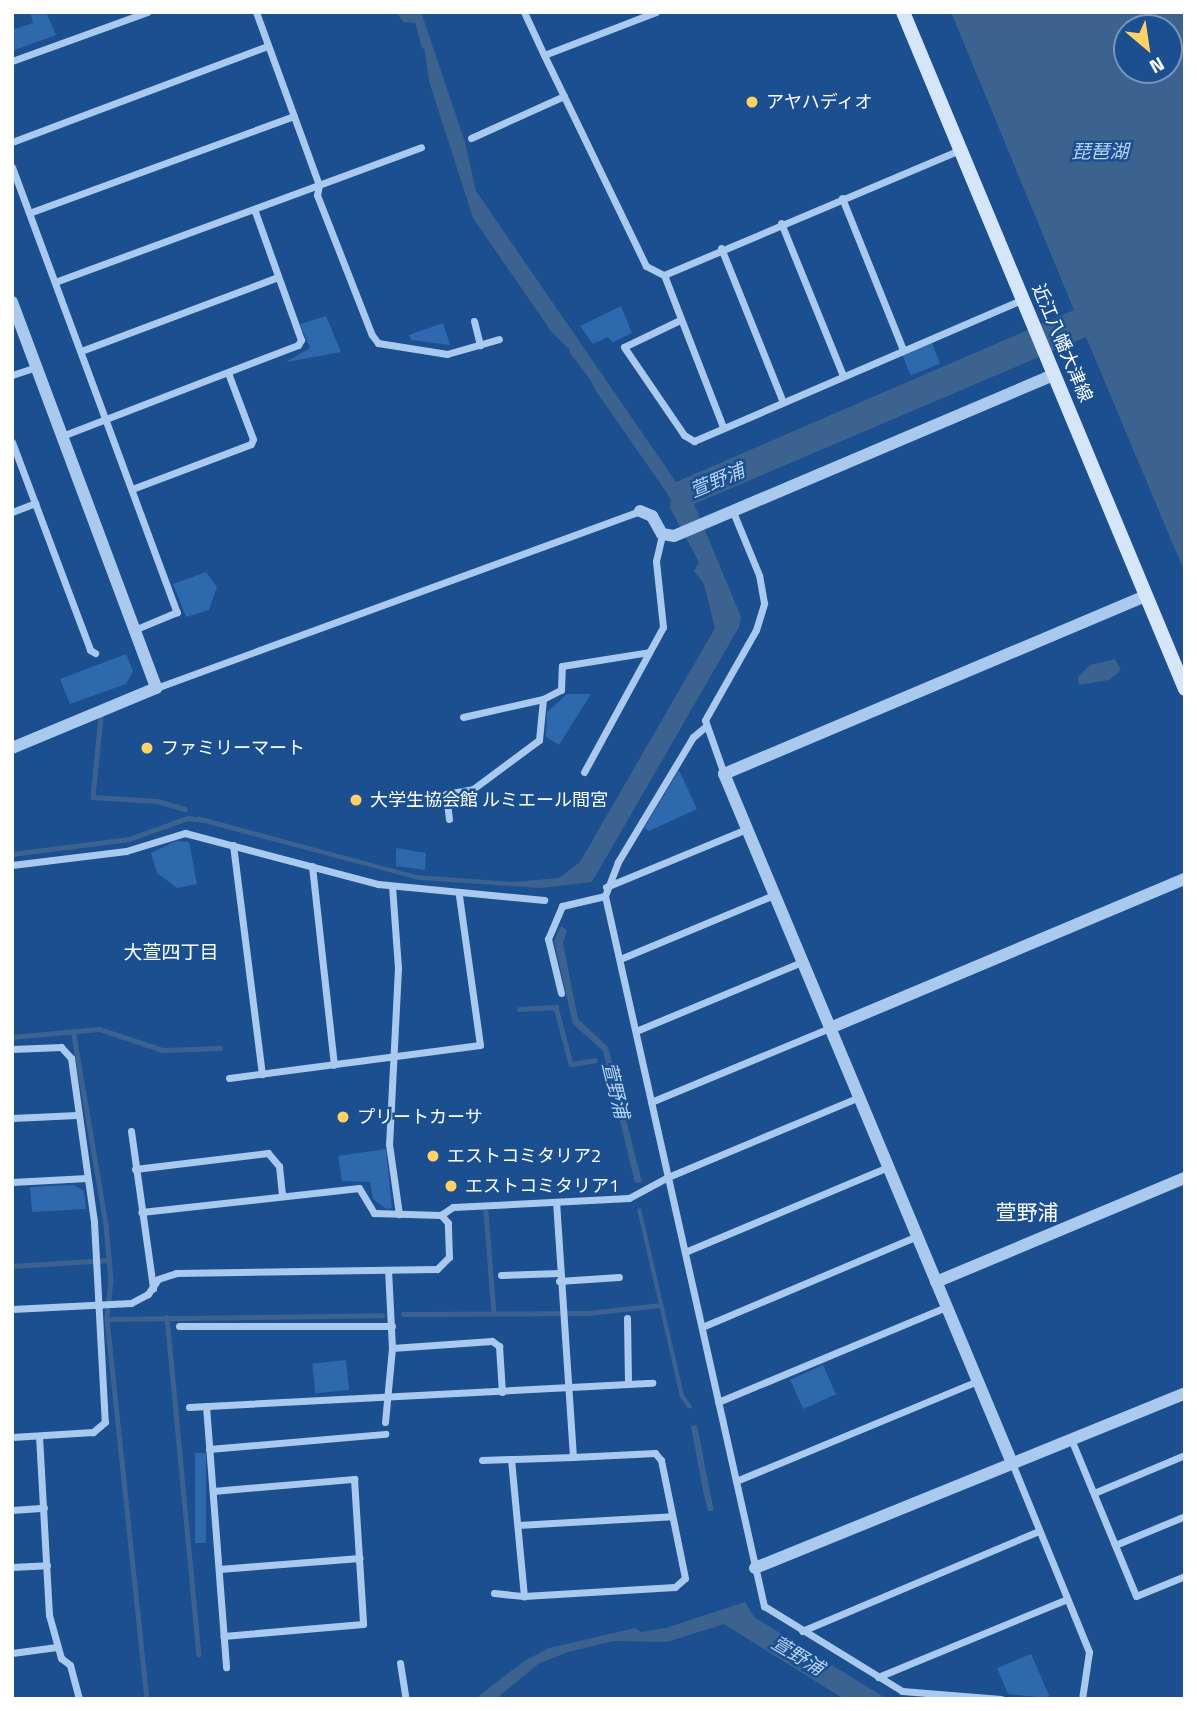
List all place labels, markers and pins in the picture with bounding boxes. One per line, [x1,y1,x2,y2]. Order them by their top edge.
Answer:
place label: アヤハディオ [766,91,874,113]
marker: アヤハディオ [744,94,760,110]
place label: ファミリーマート [161,737,305,759]
marker: ファミリーマート [139,740,155,756]
place label: 大学生協会館 ルミエール間宮 [370,789,608,811]
marker: 大学生協会館 ルミエール間宮 [348,792,364,808]
place label: プリートカーサ [357,1106,483,1128]
marker: プリートカーサ [335,1109,351,1125]
place label: エストコミタリア2 [447,1145,601,1167]
marker: エストコミタリア2 [425,1148,441,1164]
place label: エストコミタリア1 [465,1175,619,1197]
marker: エストコミタリア1 [443,1178,459,1194]

